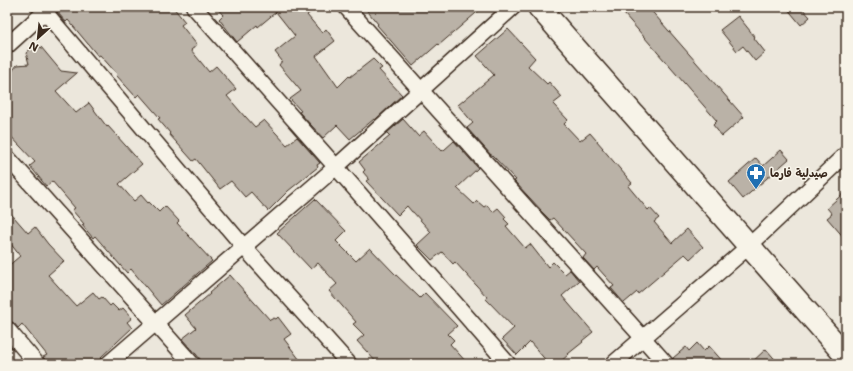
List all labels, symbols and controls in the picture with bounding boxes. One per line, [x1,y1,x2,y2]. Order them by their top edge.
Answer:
north arrow [18,18,58,58]
text: N [26,38,41,55]
pharmacy icon: صيدلية فارما [745,162,767,190]
place label: صيدلية فارما [770,166,828,181]

